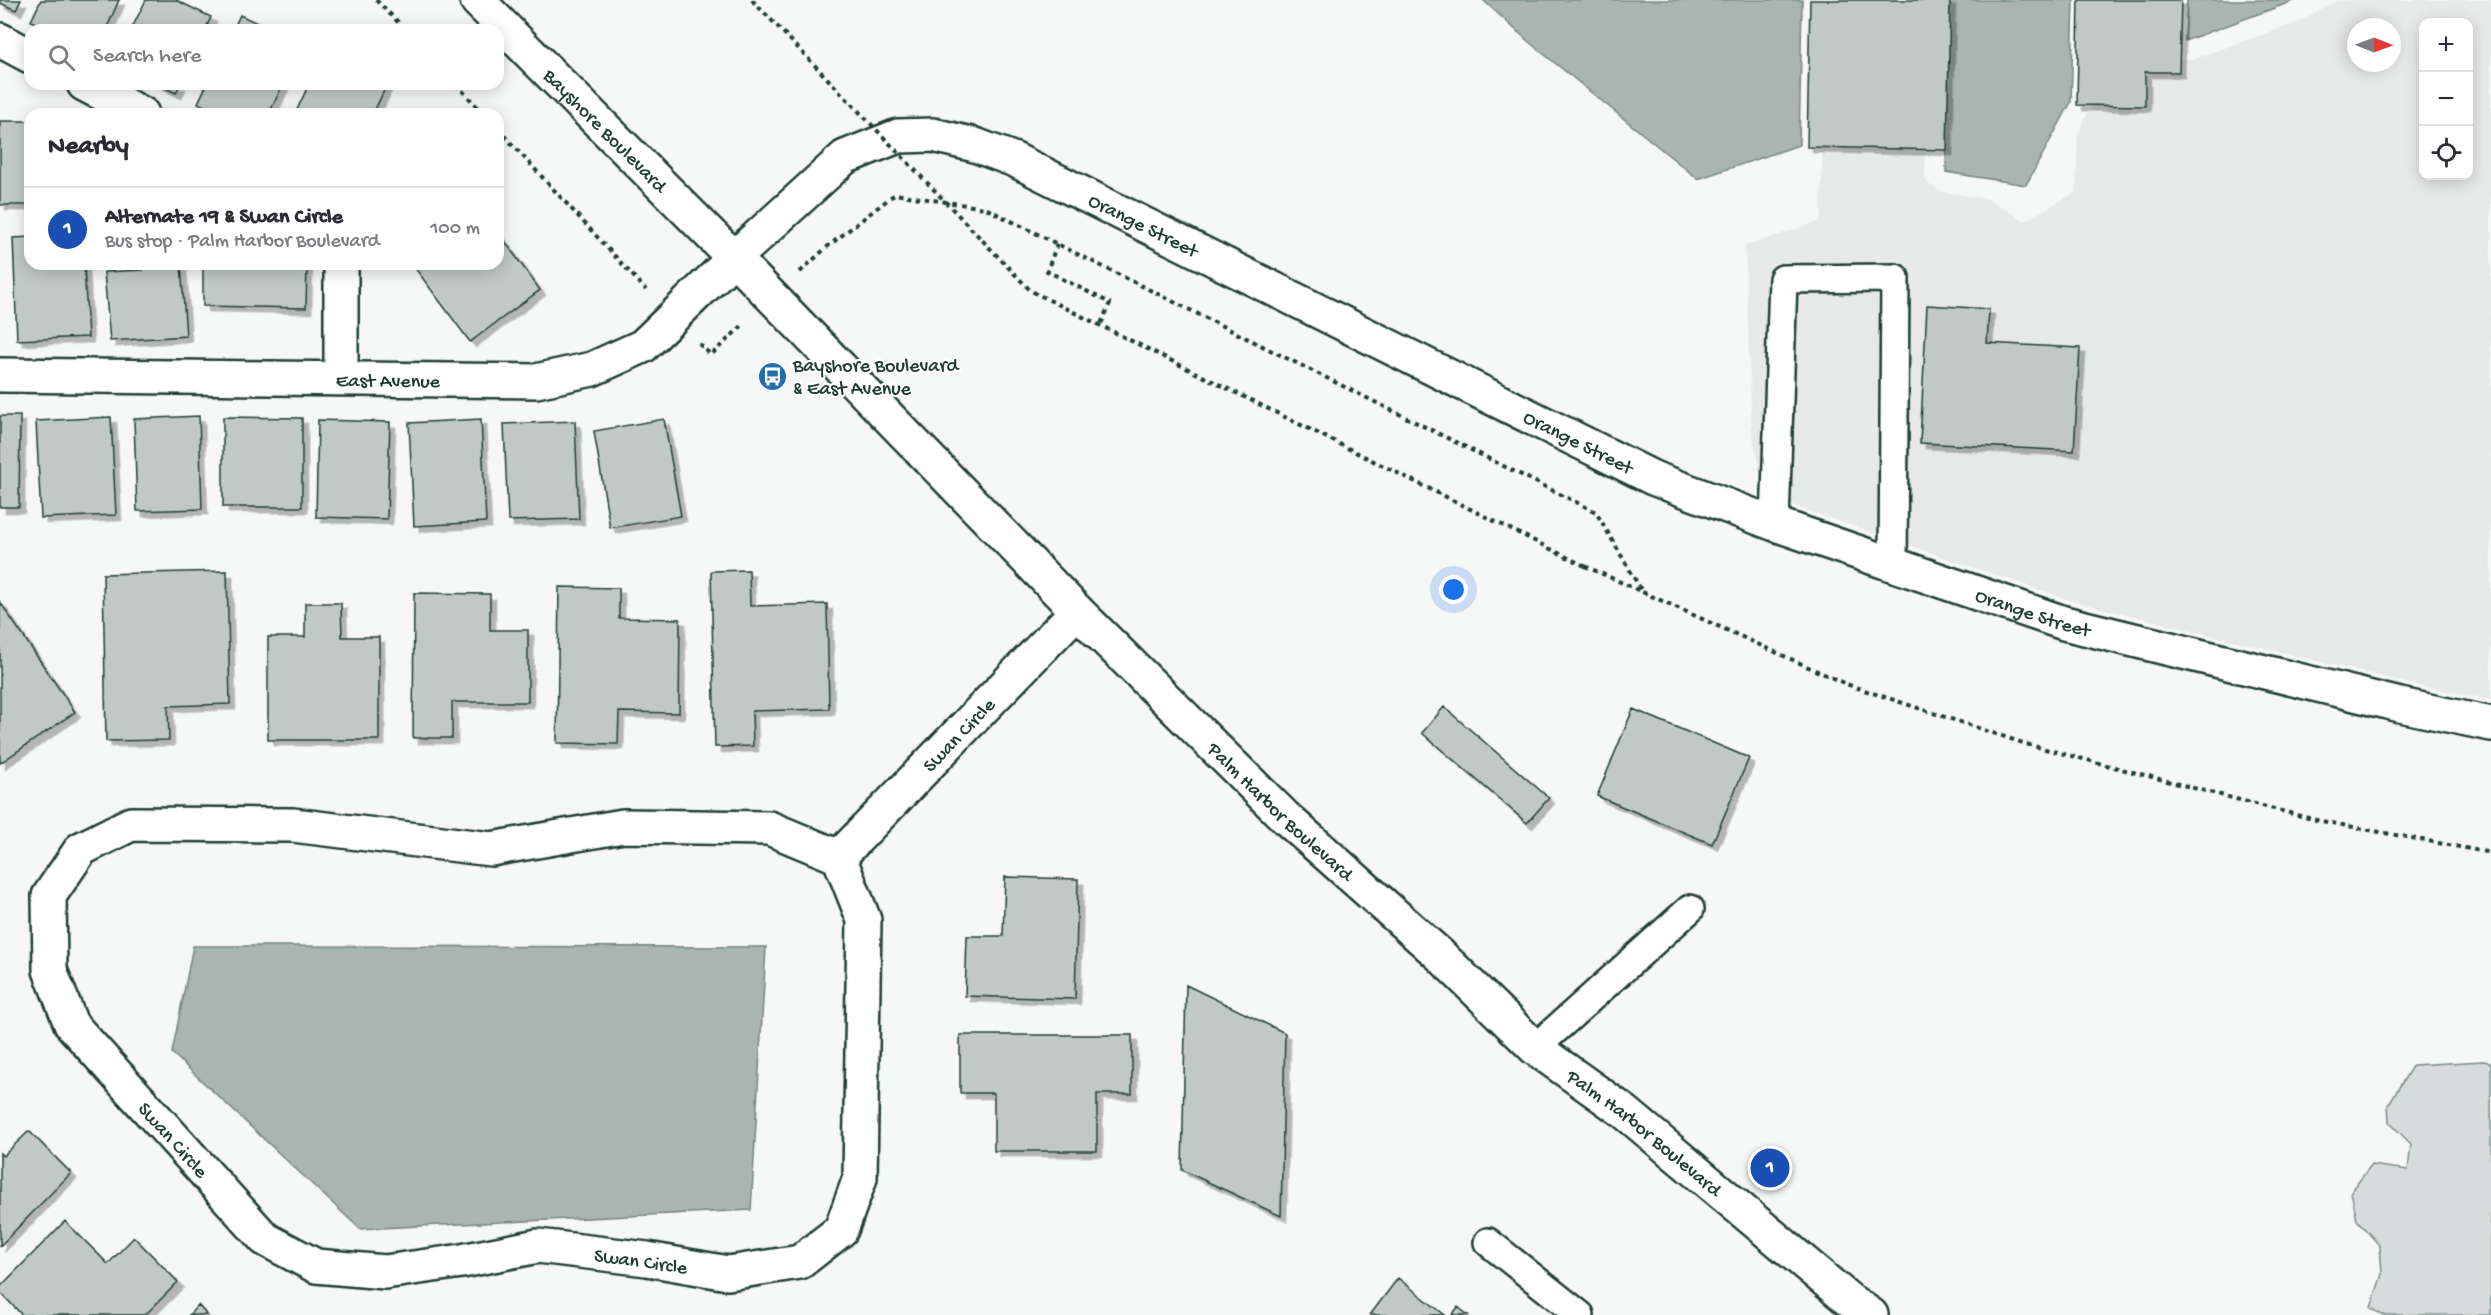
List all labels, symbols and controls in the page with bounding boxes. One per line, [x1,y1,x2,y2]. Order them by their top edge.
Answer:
north arrow [2347,18,2401,72]
map controls [2419,18,2473,180]
button: + [2419,18,2473,72]
search box [24,24,504,90]
icon: search [45,41,78,74]
text: Search here [93,44,201,70]
street label: Bayshore Boulevard [536,65,672,200]
button: − [2419,72,2473,126]
button: locate [2419,126,2473,180]
text: Nearby [48,132,129,163]
street label: Orange Street [1084,190,1203,265]
text: Alternate 19 & Swan Circle [105,205,343,231]
text: 1 [63,218,72,241]
text: 100 m [430,218,480,241]
text: Bus stop · Palm Harbor Boulevard [105,231,379,254]
place label: Bayshore Boulevard & East Avenue [792,356,961,402]
bus stop icon: Bayshore Boulevard & East Avenue [756,360,788,392]
street label: East Avenue [336,371,441,395]
street label: Orange Street [1519,407,1638,482]
your location [1439,575,1468,604]
street label: Orange Street [1972,585,2094,644]
street label: Swan Circle [919,694,1002,778]
street label: Palm Harbor Boulevard [1201,738,1358,889]
street label: Palm Harbor Boulevard [1560,1066,1727,1204]
street label: Swan Circle [131,1099,212,1184]
pin: 1 [1750,1146,1790,1190]
street label: Swan Circle [592,1246,689,1281]

